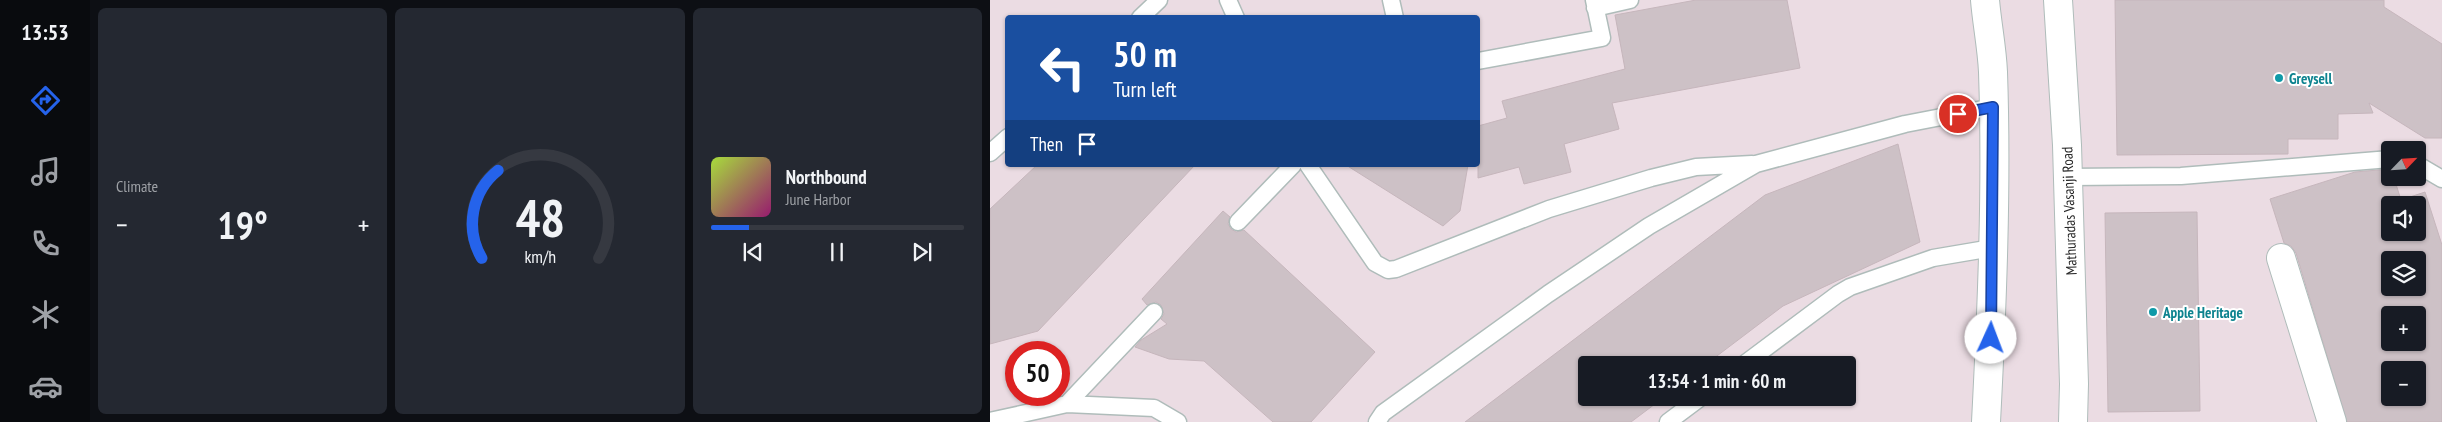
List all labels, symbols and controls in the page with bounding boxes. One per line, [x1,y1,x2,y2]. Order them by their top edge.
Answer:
text: 13:53 [21,18,69,46]
text: 50 m [1113,31,1177,77]
icon: left [1030,35,1095,100]
place label: Greysell [2289,69,2333,88]
marker: Greysell [2273,72,2285,84]
text: Turn left [1113,75,1177,103]
icon: directions [28,83,63,118]
pin [1937,93,1979,135]
icon: arrive [1944,100,1972,128]
icon: arrive [1073,130,1101,158]
text: Then [1030,132,1063,156]
north arrow [2381,141,2426,186]
map controls [2381,141,2426,406]
street label: Mathuradas Vasanji Road [2057,146,2081,276]
icon: music [28,154,63,189]
text: Northbound [786,165,867,189]
text: Climate [116,176,158,196]
text: 48 [515,184,565,251]
text: June Harbor [786,189,851,209]
button: sound [2381,196,2426,241]
text: 19° [218,200,268,249]
text: − [116,206,128,243]
text: + [358,206,369,243]
icon: phone [28,226,63,261]
icon: previous [739,238,767,266]
icon: pause [823,238,851,266]
icon: next [908,238,936,266]
text: km/h [524,245,556,268]
button: layers [2381,251,2426,296]
icon: climate [28,297,63,332]
place label: Apple Heritage [2162,303,2243,322]
marker: Apple Heritage [2147,306,2159,318]
button: + [2381,306,2426,351]
position arrow [1964,311,2016,363]
speed limit sign: 50 [1005,341,1070,406]
button: − [2381,361,2426,406]
icon: car [28,369,63,404]
text: 13:54 · 1 min · 60 m [1648,369,1786,393]

